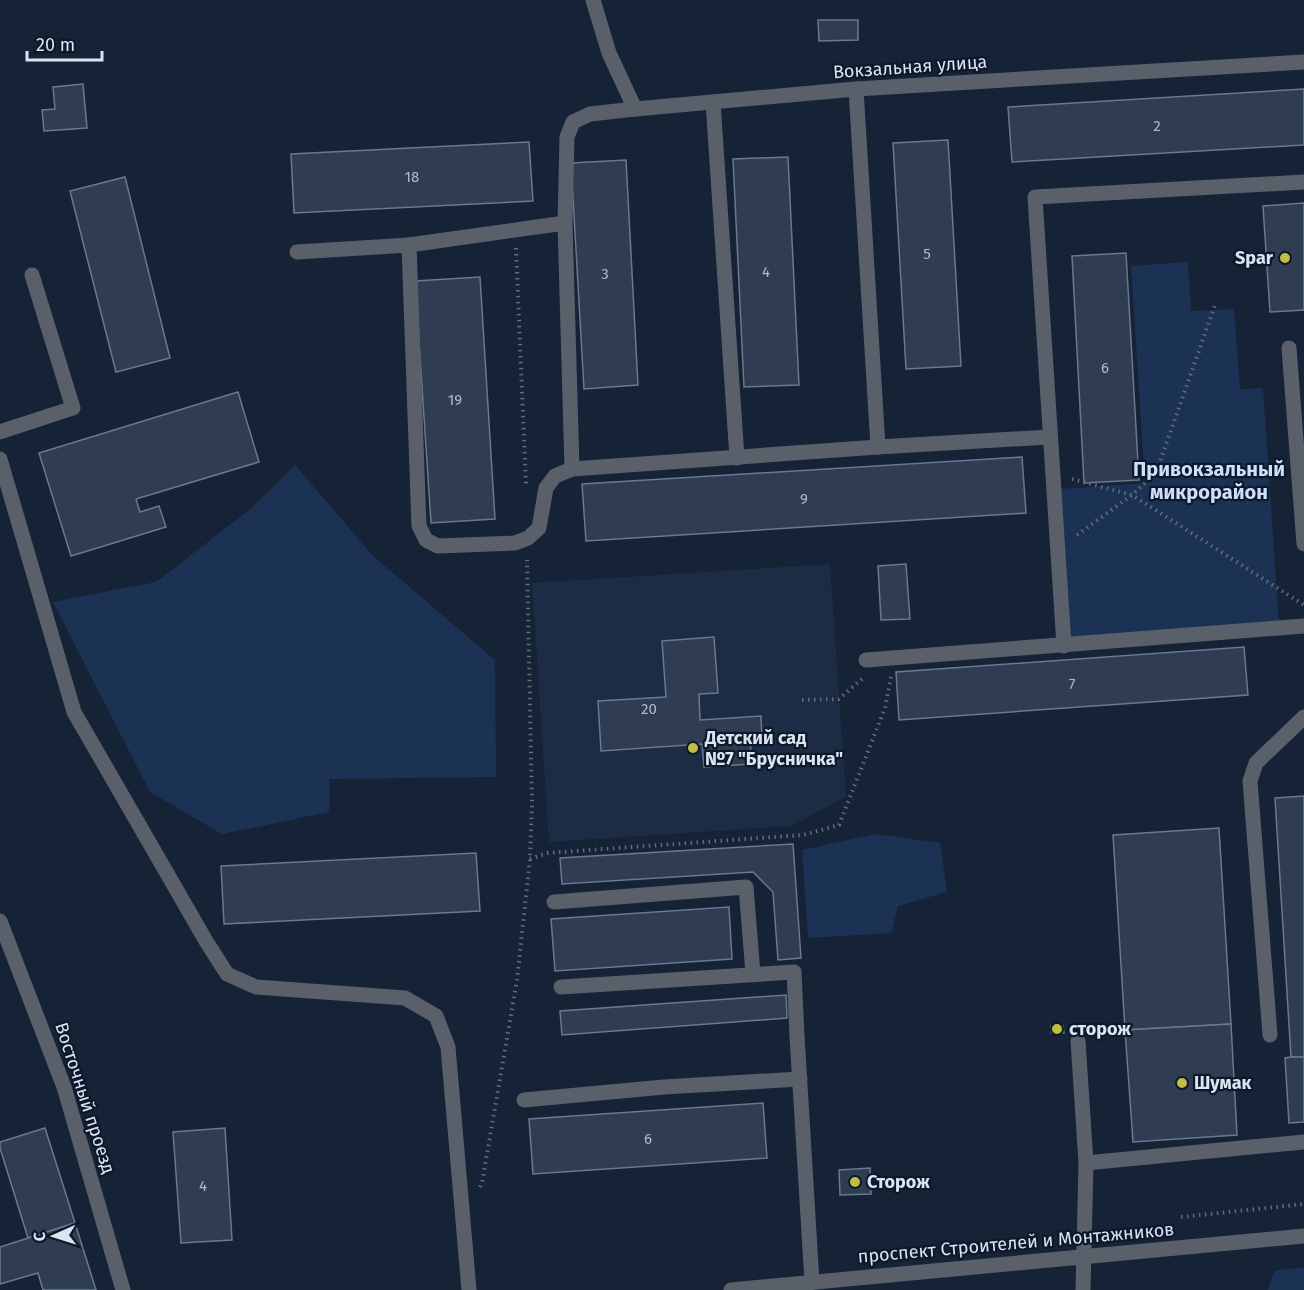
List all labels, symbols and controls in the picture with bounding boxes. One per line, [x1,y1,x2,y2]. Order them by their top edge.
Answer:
scale bar [27,24,102,62]
text: 20 m [36,34,75,56]
street label: Вокзальная улица [832,51,988,83]
house number: 2 [1153,117,1161,135]
house number: 18 [405,168,419,186]
house number: 5 [923,245,931,263]
place label: Spar [1235,247,1274,269]
marker: Spar [1278,251,1292,265]
house number: 4 [762,263,770,281]
house number: 3 [601,265,609,283]
house number: 6 [1101,359,1109,377]
house number: 19 [448,391,462,409]
district label: Привокзальный микрорайон [1133,457,1285,504]
house number: 9 [800,490,808,508]
house number: 7 [1069,675,1076,693]
house number: 20 [641,700,657,718]
place label: Детский сад №7 "Брусничка" [704,727,843,770]
marker: Детский сад №7 "Брусничка" [686,741,700,755]
place label: сторож [1069,1018,1131,1040]
street label: Восточный проезд [50,1020,120,1176]
marker: сторож [1050,1022,1064,1036]
place label: Шумак [1194,1072,1252,1094]
marker: Шумак [1175,1076,1189,1090]
house number: 6 [644,1130,652,1148]
place label: Сторож [867,1171,930,1193]
marker: Сторож [848,1175,862,1189]
house number: 4 [199,1177,207,1195]
north arrow [24,1206,84,1266]
street label: проспект Строителей и Монтажников [857,1218,1175,1268]
text: С [30,1231,49,1242]

